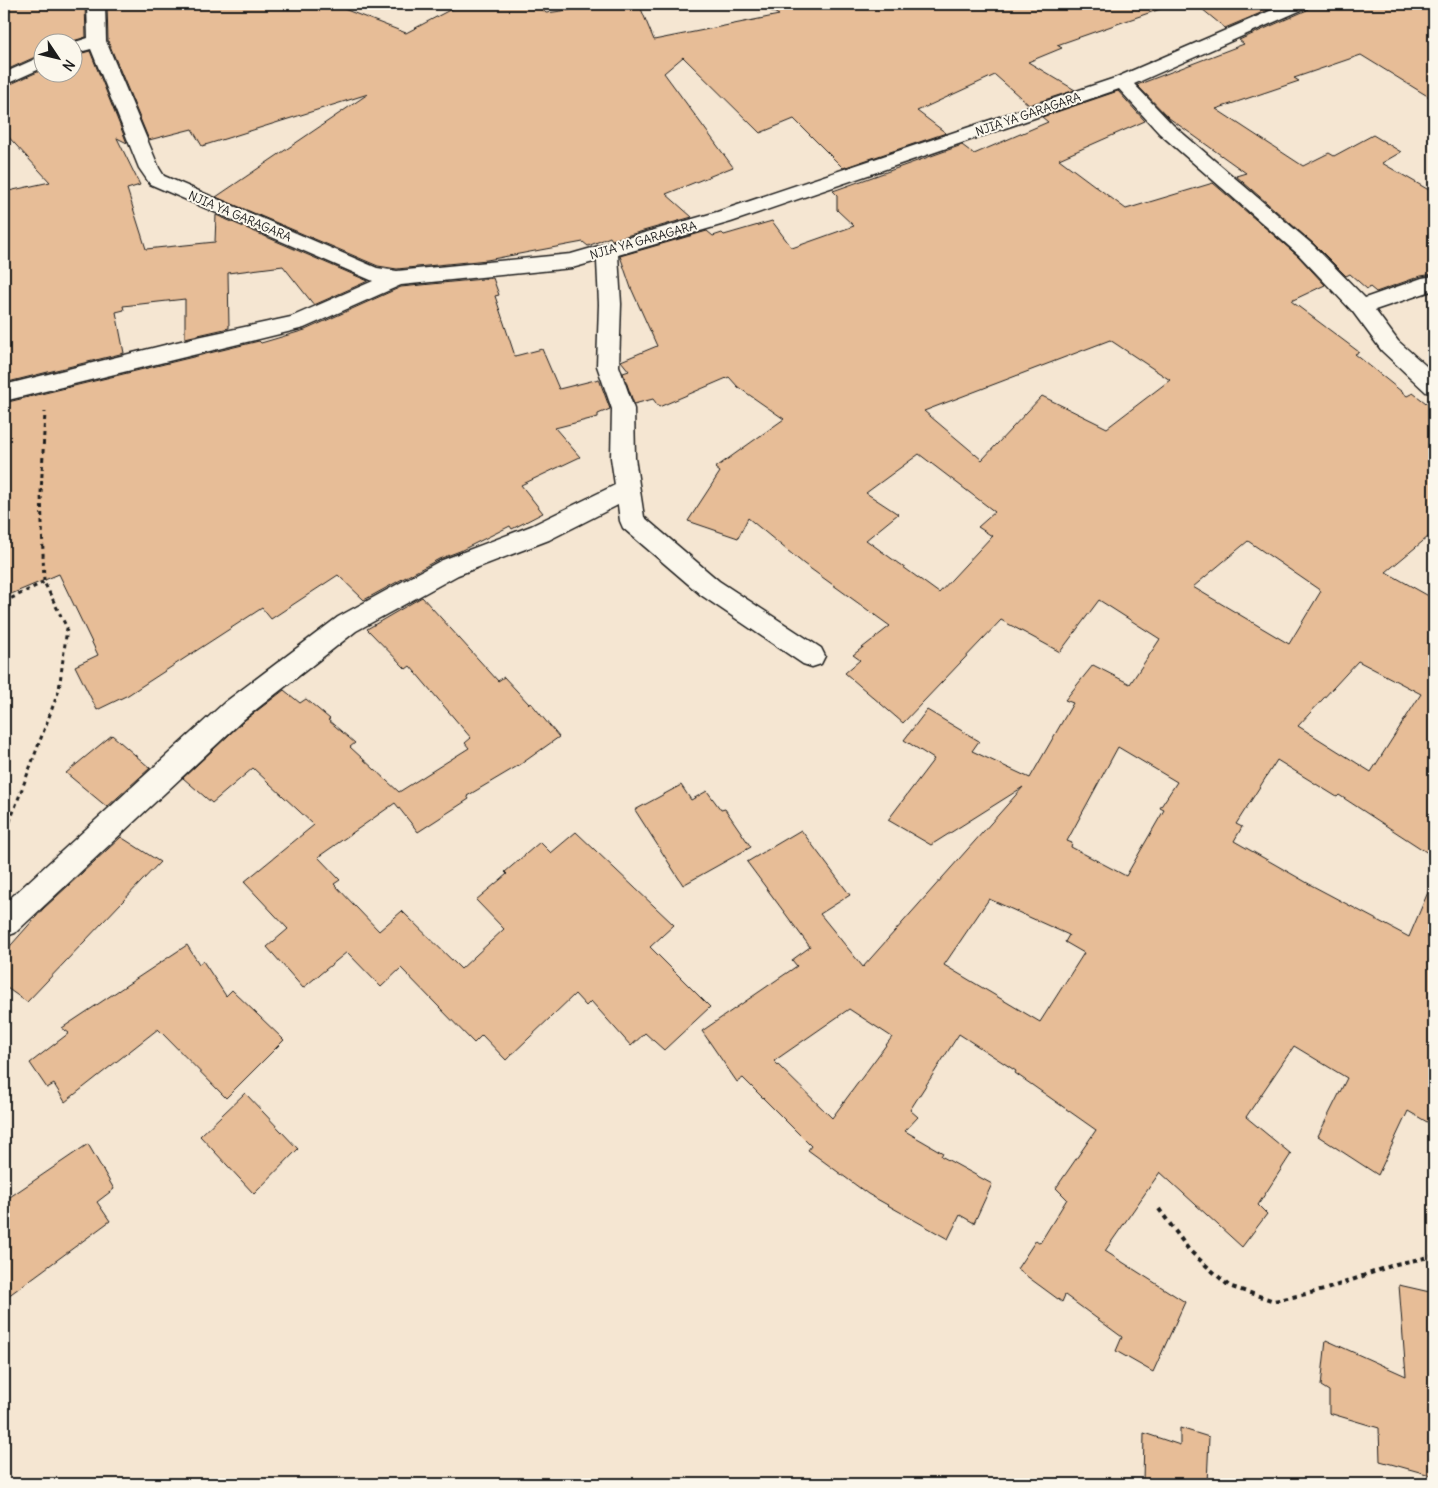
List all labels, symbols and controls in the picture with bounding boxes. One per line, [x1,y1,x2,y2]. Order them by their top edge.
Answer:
north arrow [32,32,82,82]
text: N [58,56,79,75]
street label: NJIA YA GARAGARA [973,89,1083,139]
street label: NJIA YA GARAGARA [186,188,294,245]
street label: NJIA YA GARAGARA [588,217,698,262]

